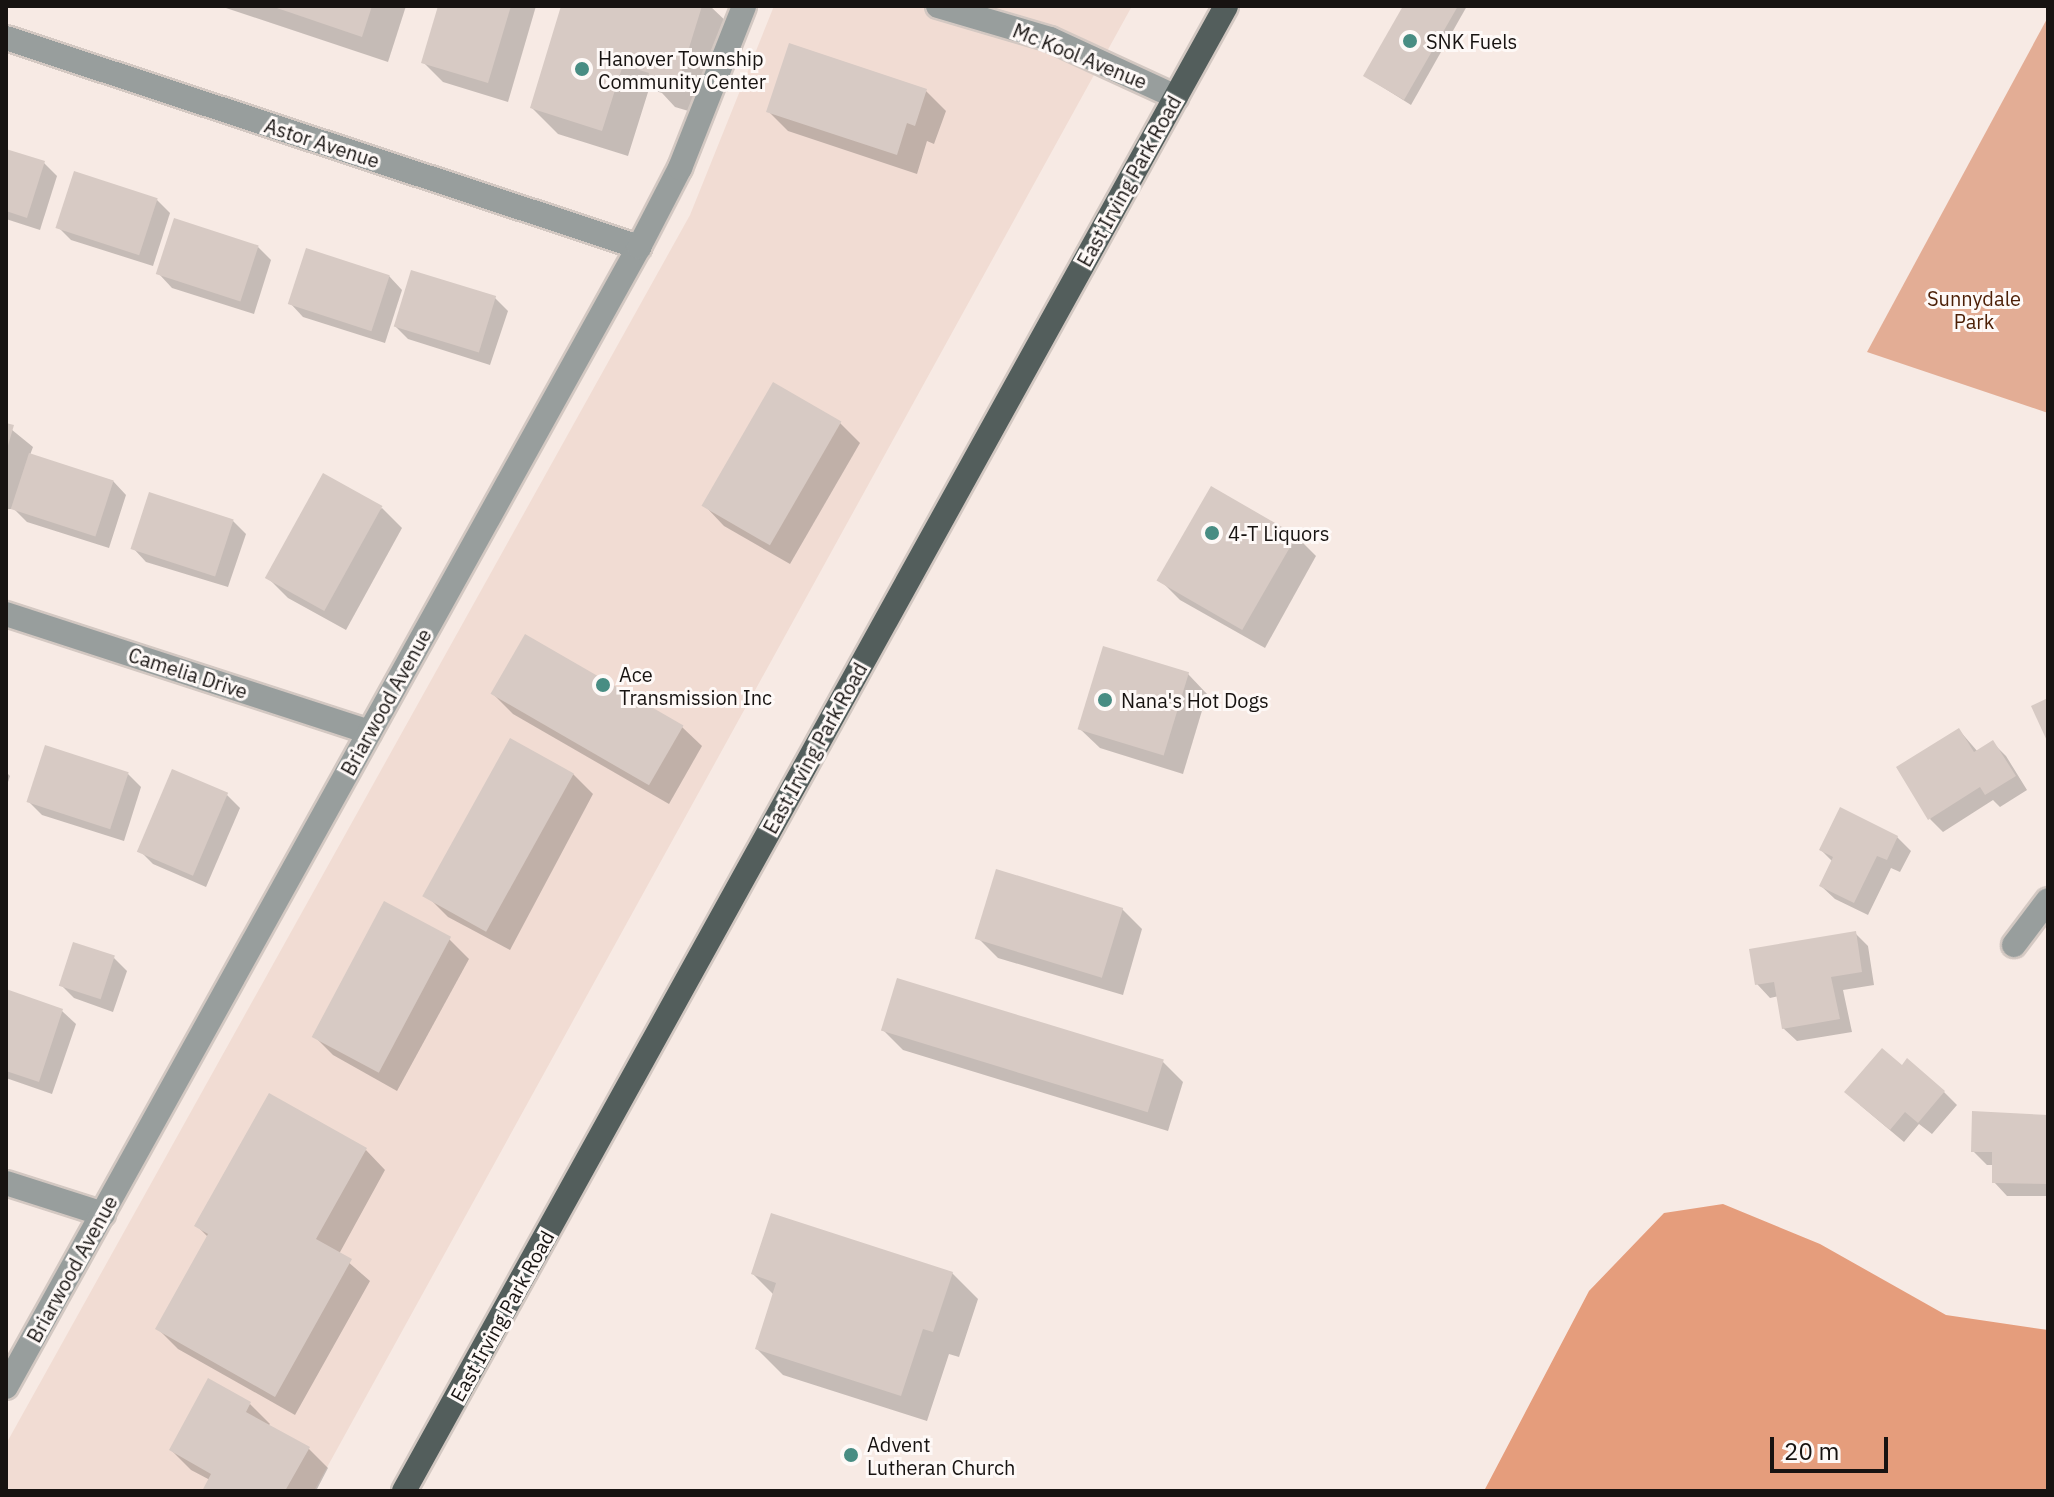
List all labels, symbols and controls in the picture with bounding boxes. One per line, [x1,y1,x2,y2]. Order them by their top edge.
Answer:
street label: Mc Kool Avenue [1009,18,1151,94]
place label: SNK Fuels [1426,29,1517,53]
marker: SNK Fuels [1401,32,1419,50]
place label: Hanover Township Community Center [598,46,766,93]
marker: Hanover Township Community Center [573,60,591,78]
street label: East Irving Park Road [1072,91,1186,271]
street label: Astor Avenue [262,113,382,173]
park label: Sunnydale Park [1927,286,2021,333]
place label: 4-T Liquors [1228,521,1329,545]
marker: 4-T Liquors [1203,524,1221,542]
street label: Briarwood Avenue [336,624,436,780]
street label: Camelia Drive [125,642,251,704]
street label: East Irving Park Road [758,658,872,838]
place label: Ace Transmission Inc [619,662,772,709]
marker: Ace Transmission Inc [594,676,612,694]
place label: Nana's Hot Dogs [1121,688,1269,712]
marker: Nana's Hot Dogs [1096,691,1114,709]
street label: Briarwood Avenue [22,1191,122,1347]
street label: East Irving Park Road [445,1226,559,1406]
scale bar [1774,1421,1892,1471]
place label: Advent Lutheran Church [867,1432,1015,1479]
text: 20 m [1784,1435,1839,1467]
marker: Advent Lutheran Church [842,1446,860,1464]

